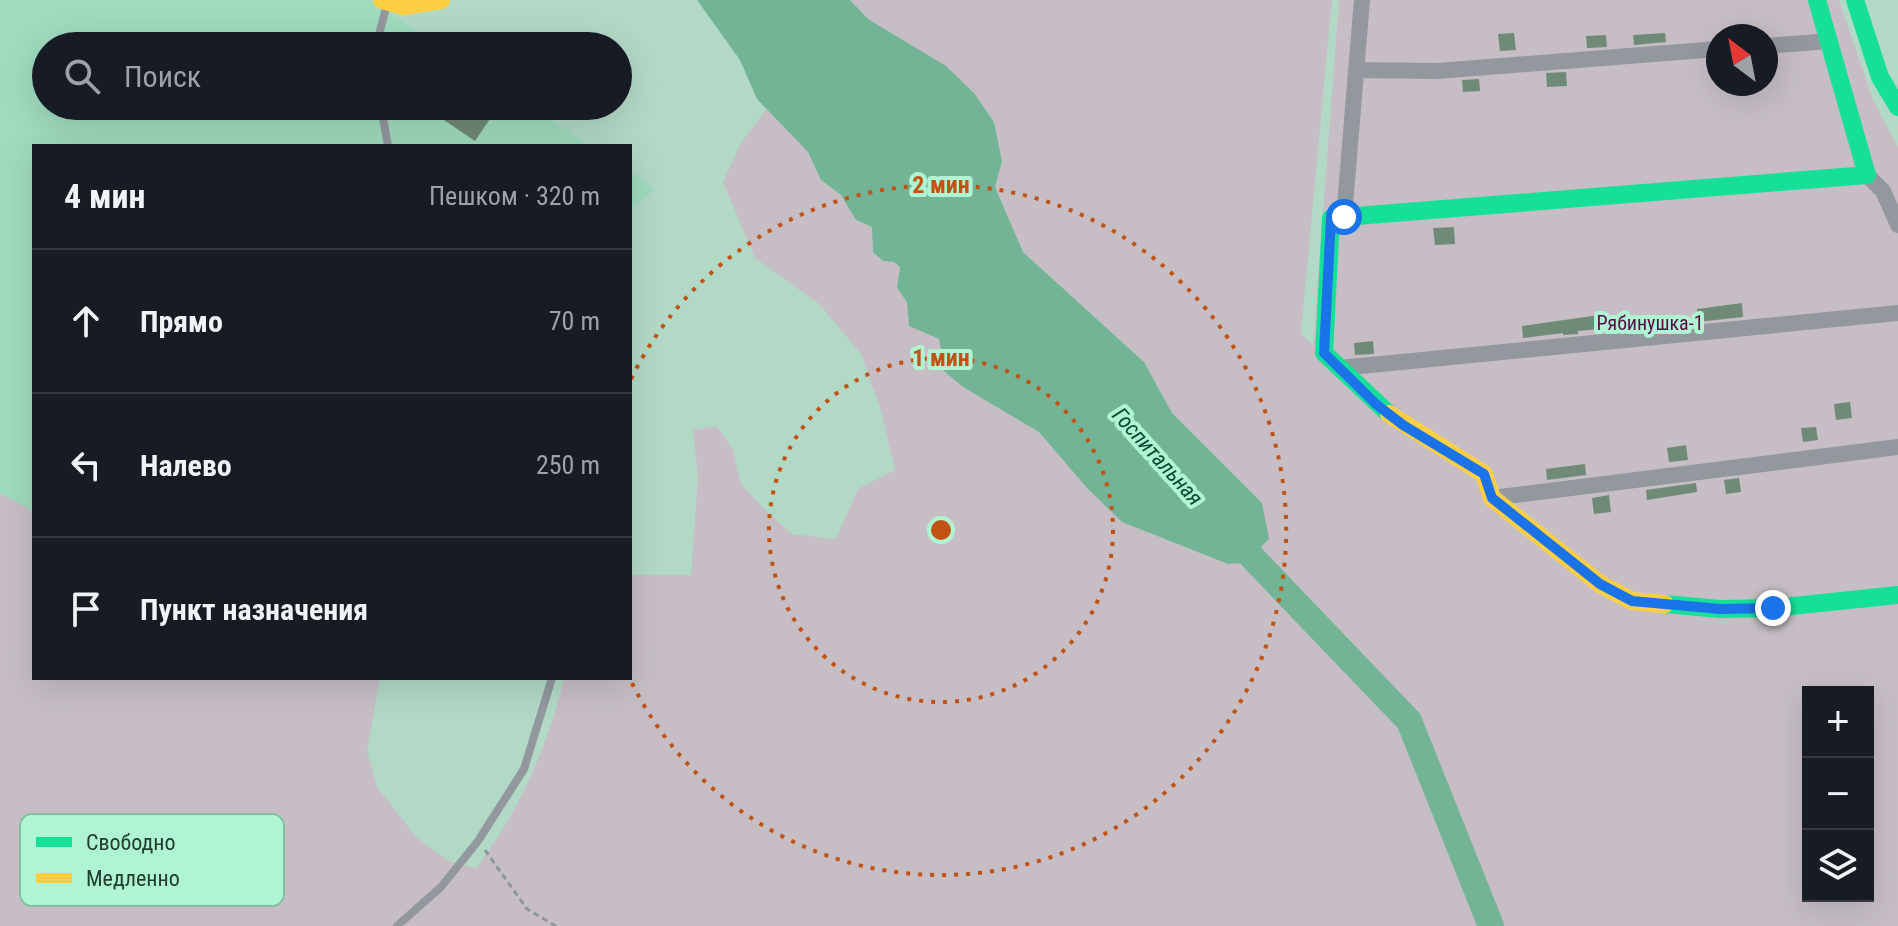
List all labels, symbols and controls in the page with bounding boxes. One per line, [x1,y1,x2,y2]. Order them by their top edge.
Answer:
north arrow [1706,24,1778,96]
search box [32,32,632,120]
icon: search [60,54,104,98]
text: Поиск [124,59,201,94]
text: 2 мин [912,171,970,199]
text: 4 мин [64,176,146,216]
text: Пешком · 320 m [429,181,600,211]
route start [1326,199,1362,235]
icon: ahead [64,299,108,343]
text: Прямо [140,304,223,339]
text: 70 m [549,306,600,336]
park label: Рябинушка-1 [1596,311,1704,335]
text: 1 мин [912,344,970,372]
water label: Госпитальная [1107,403,1208,510]
icon: left [64,443,108,487]
text: Налево [140,448,232,483]
text: 250 m [536,450,600,480]
centre of rings [927,516,955,544]
icon: arrive [64,587,108,631]
route end [1755,590,1791,626]
text: Пункт назначения [140,592,368,627]
map controls [1802,686,1874,902]
button: + [1802,686,1874,758]
button: − [1802,758,1874,830]
legend [20,814,284,906]
text: Свободно [86,830,176,855]
button: layers [1802,830,1874,902]
text: Медленно [86,866,180,891]

